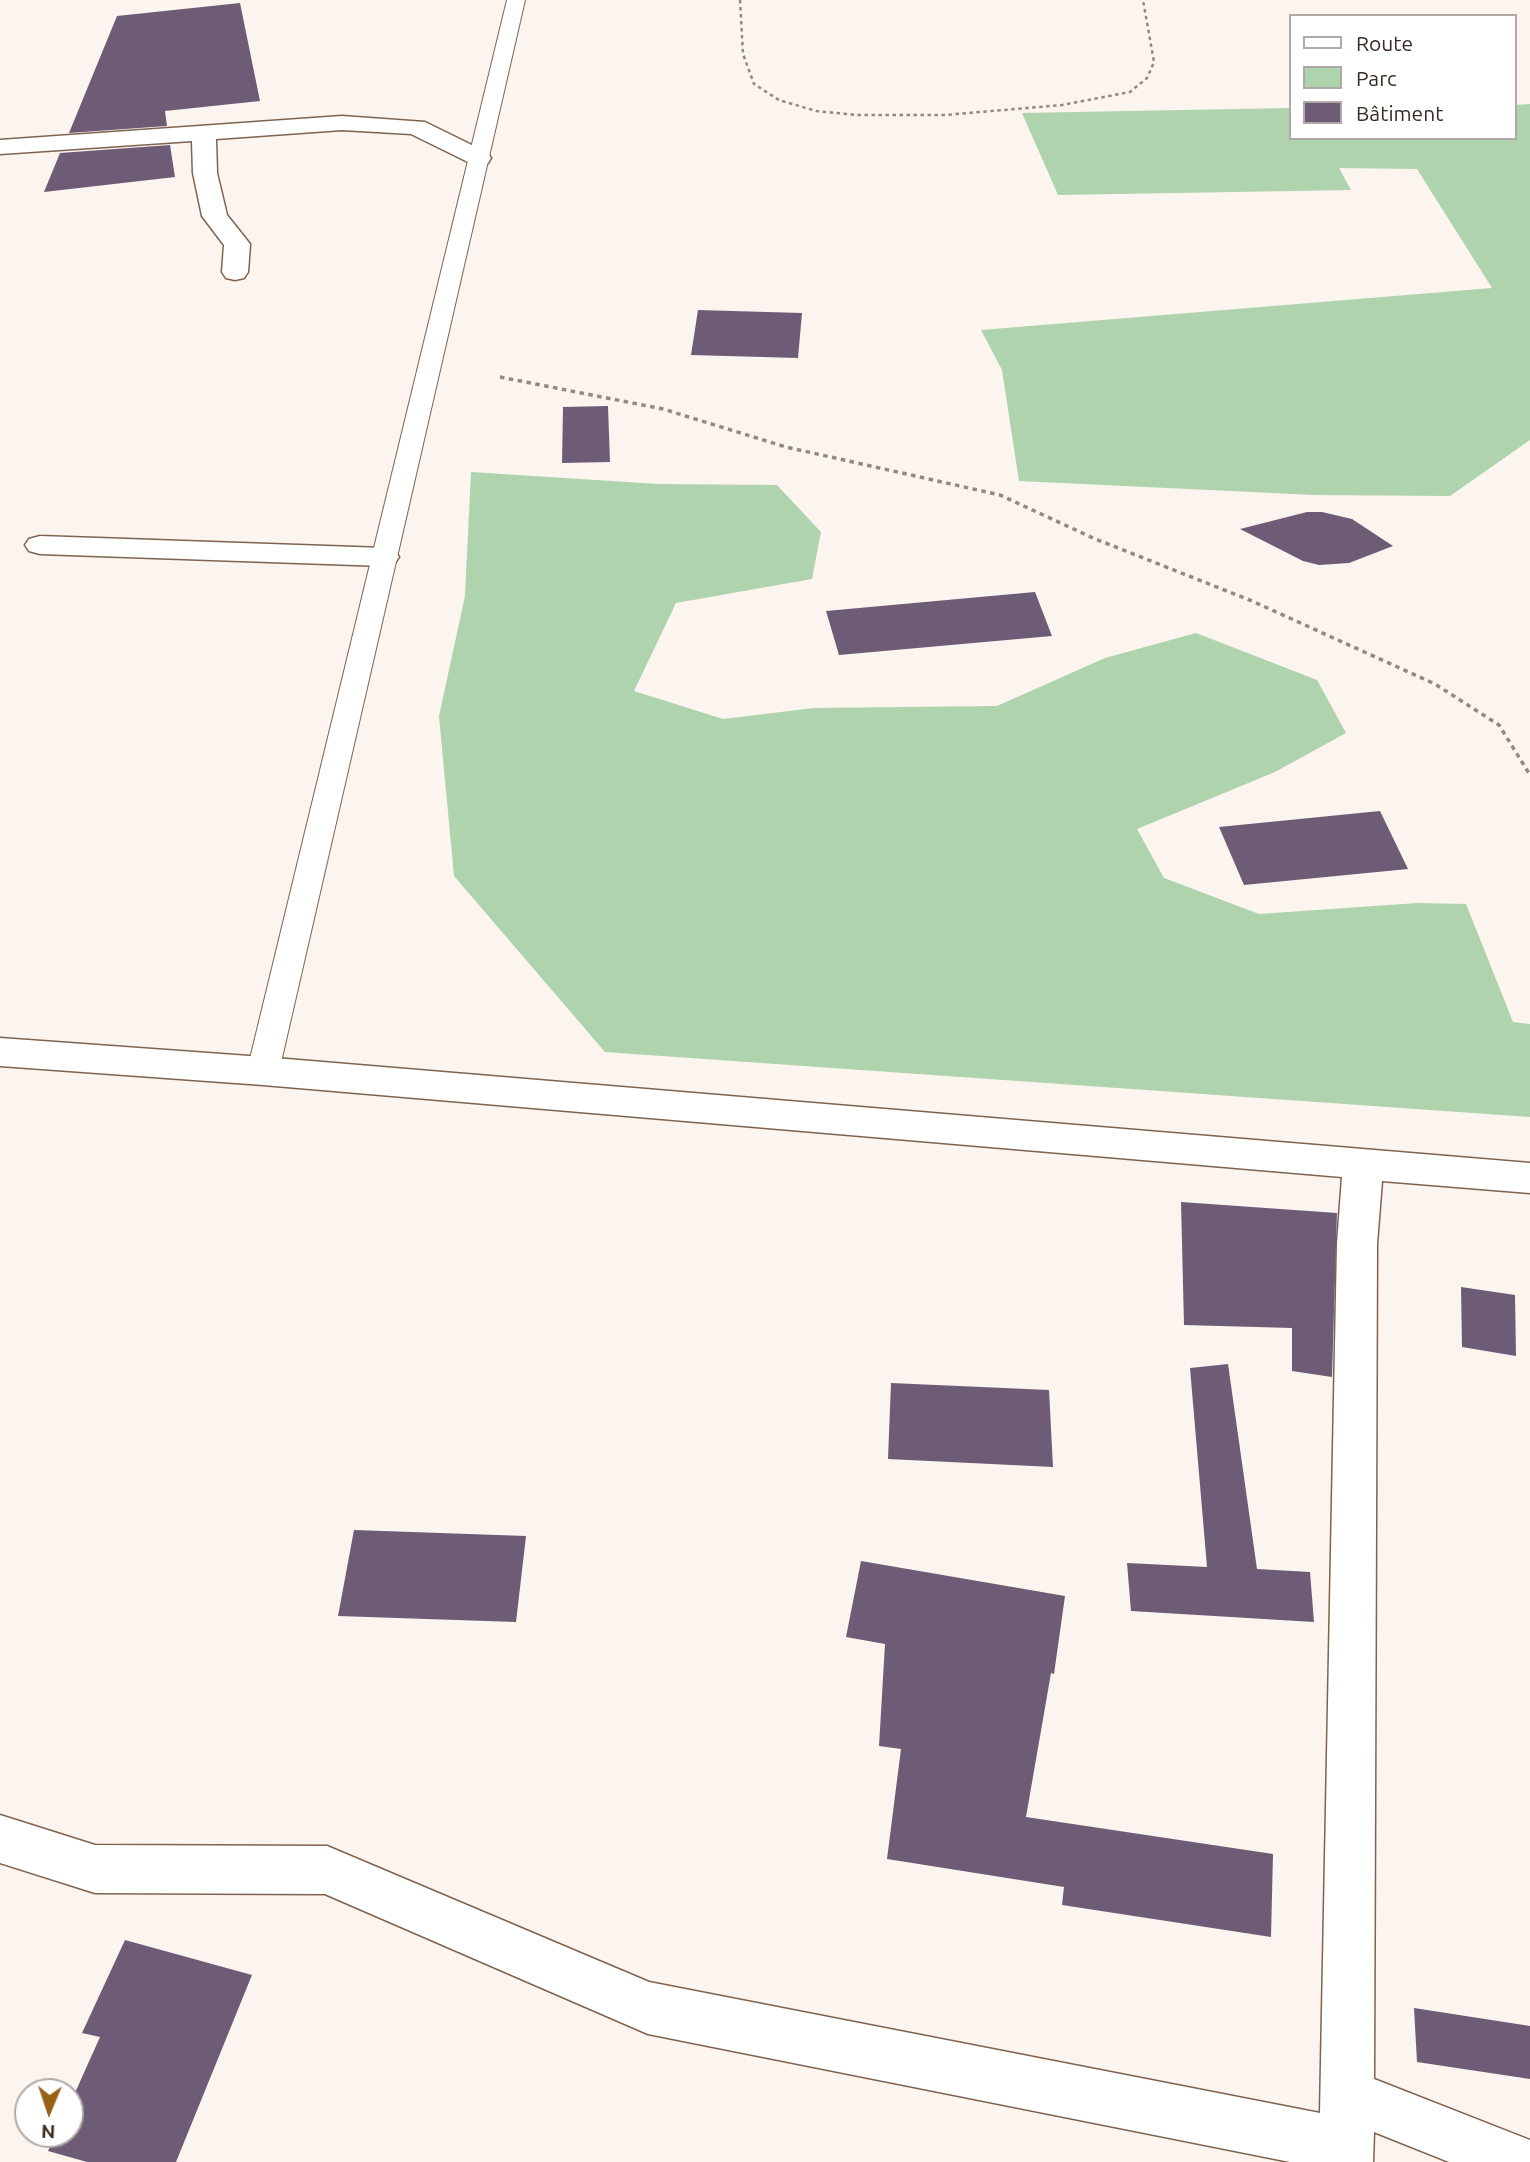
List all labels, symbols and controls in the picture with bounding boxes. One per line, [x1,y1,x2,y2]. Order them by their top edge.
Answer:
legend [1288,14,1516,140]
text: Route [1356,31,1413,55]
text: Parc [1356,66,1397,90]
text: Bâtiment [1356,101,1443,125]
north arrow [14,2078,84,2148]
text: N [41,2121,56,2143]

